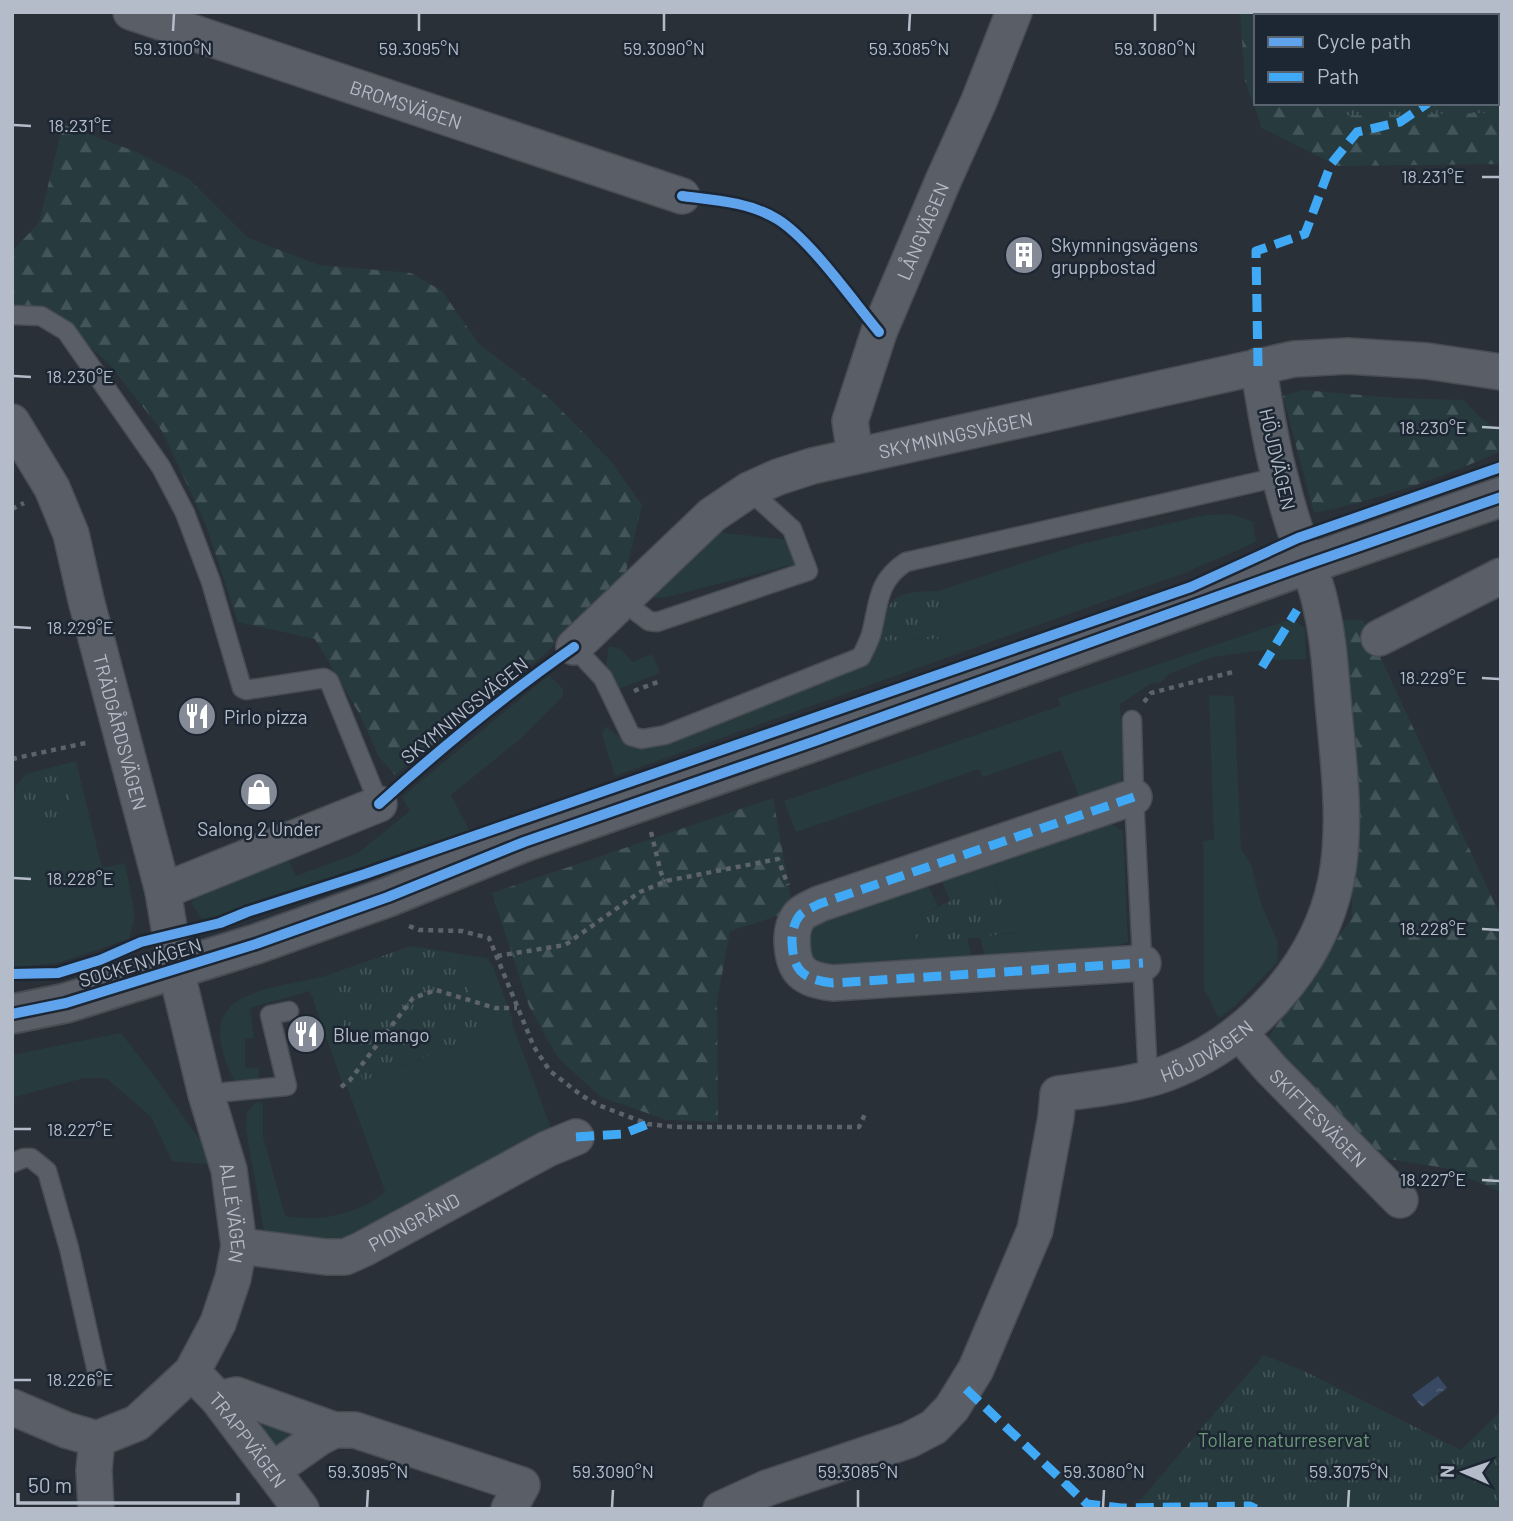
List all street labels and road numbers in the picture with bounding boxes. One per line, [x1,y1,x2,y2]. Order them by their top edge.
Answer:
street label: BROMSVÄGEN [347,74,465,133]
street label: LÅNGVÄGEN [891,178,953,283]
street label: SKYMNINGSVÄGEN [876,406,1035,462]
street label: HÖJDVÄGEN [1255,406,1301,512]
street label: TRÄDGÅRDSVÄGEN [89,651,153,812]
street label: SKYMNINGSVÄGEN [396,652,532,768]
street label: SOCKENVÄGEN [76,932,204,992]
street label: HÖJDVÄGEN [1157,1014,1257,1086]
street label: SKIFTESVÄGEN [1266,1064,1372,1171]
street label: ALLÉVÄGEN [216,1160,251,1265]
street label: PIONGRÄND [364,1187,463,1256]
street label: TRAPPVÄGEN [205,1386,292,1492]

